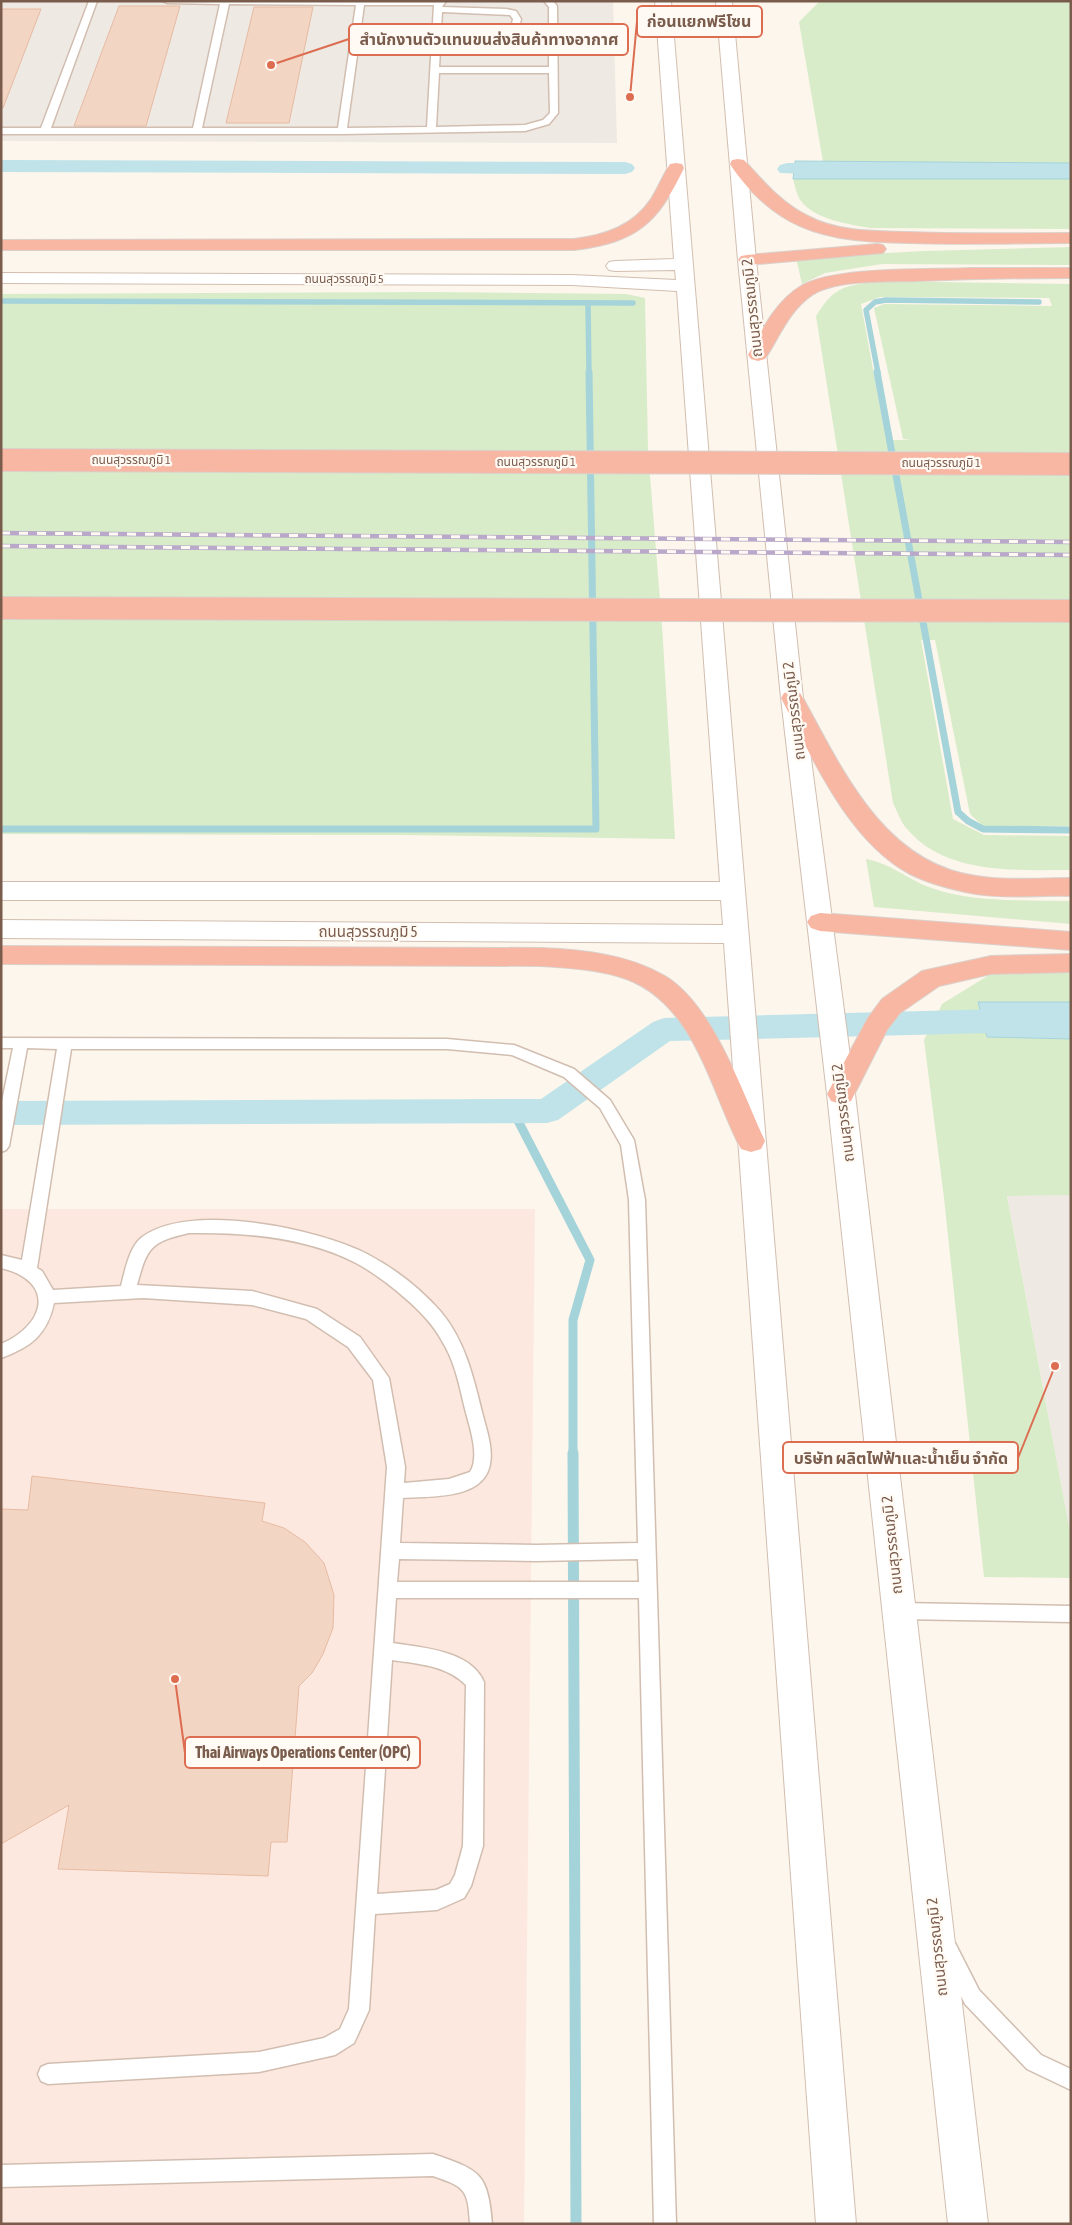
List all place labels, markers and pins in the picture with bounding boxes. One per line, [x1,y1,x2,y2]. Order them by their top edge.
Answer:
callout: ก่อนแยกฟรีโซน [637,6,762,37]
callout: สำนักงานตัวแทนขนส่งสินค้าทางอากาศ [349,24,628,55]
callout: บริษัท ผลิตไฟฟ้าและน้ำเย็น จำกัด [783,1442,1018,1473]
callout: Thai Airways Operations Center (OPC) [185,1737,420,1768]

